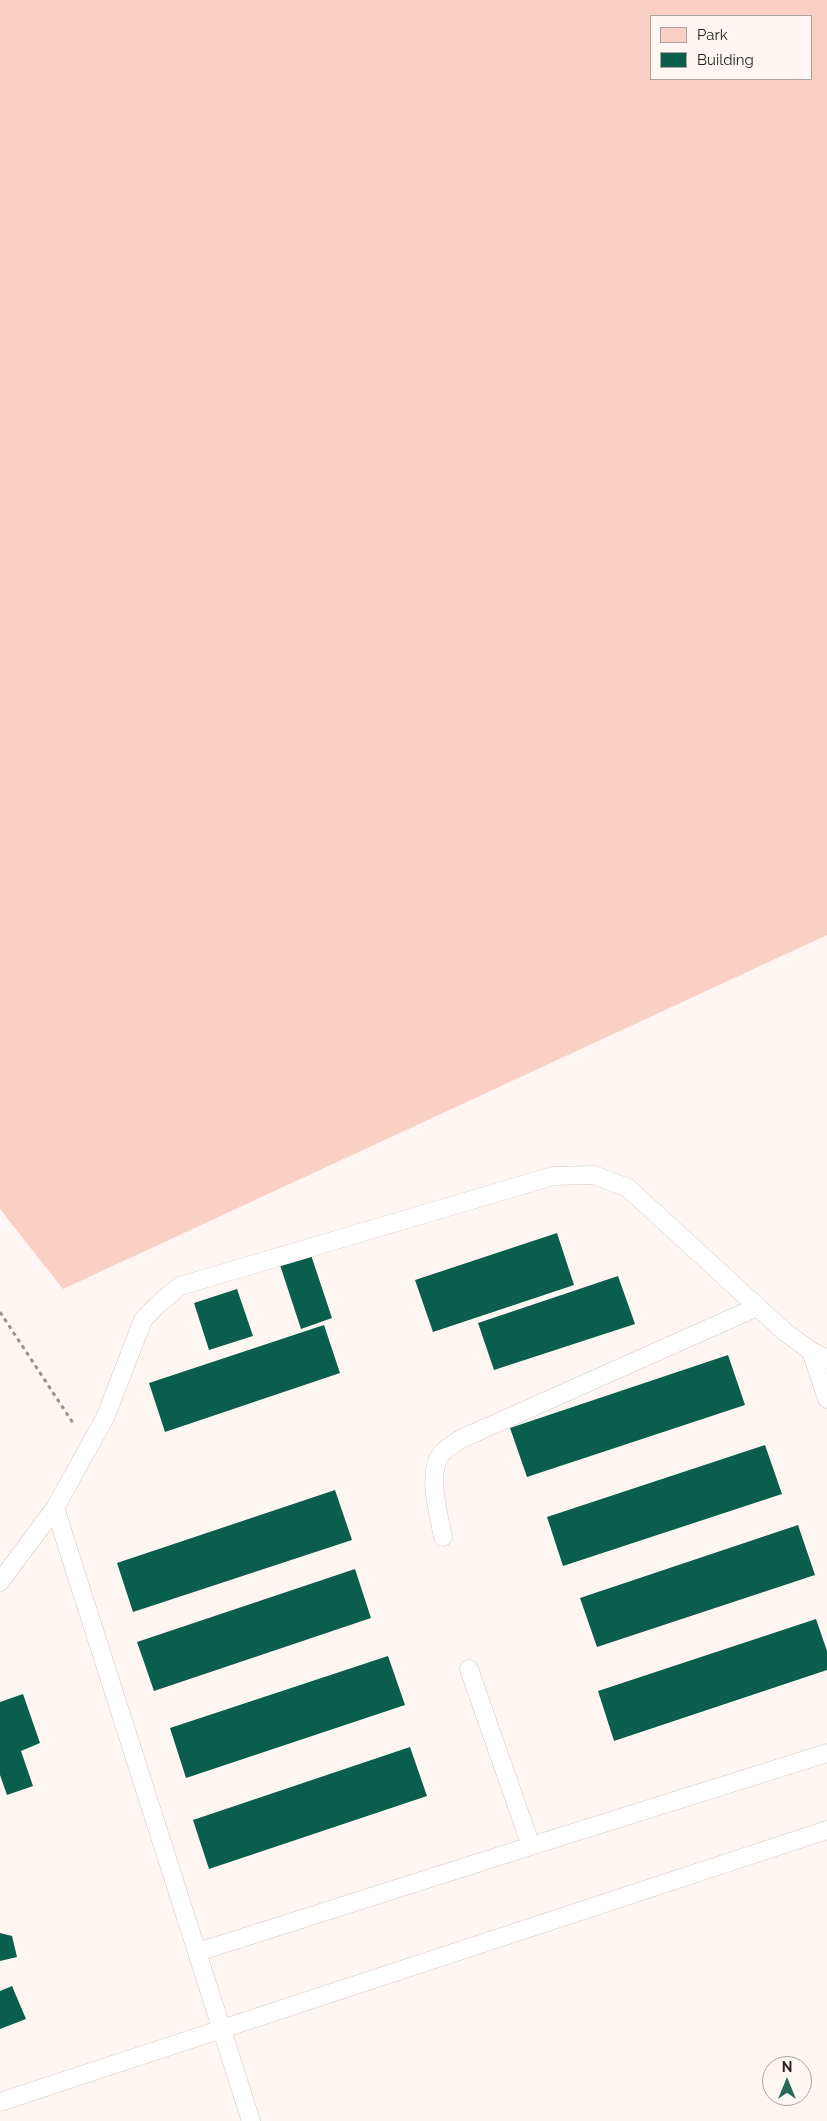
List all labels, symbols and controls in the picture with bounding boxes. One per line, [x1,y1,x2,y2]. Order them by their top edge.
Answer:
legend [650,15,812,80]
text: Park [697,26,728,44]
text: Building [697,51,754,69]
north arrow [762,2056,812,2106]
text: N [782,2059,792,2075]

